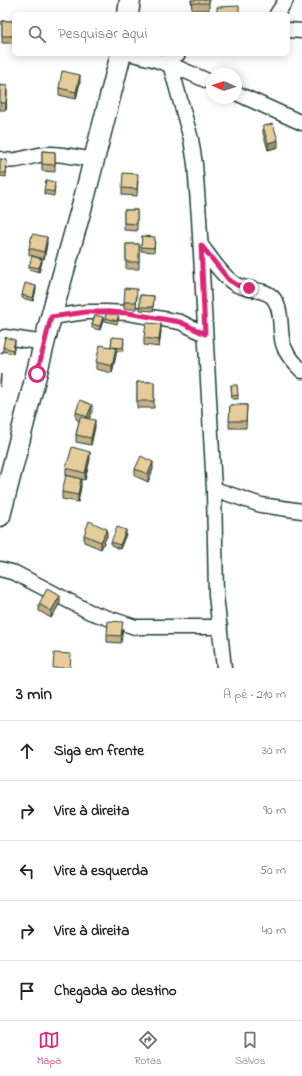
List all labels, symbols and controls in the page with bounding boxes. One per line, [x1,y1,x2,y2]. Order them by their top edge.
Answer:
search box [12,12,290,56]
icon: search [26,23,48,45]
text: Pesquisar aqui [58,23,147,45]
north arrow [206,68,242,104]
route end [240,279,258,297]
route start [28,365,46,383]
text: 3 min [16,682,52,707]
text: A pé · 210 m [223,685,286,704]
icon: ahead [16,740,38,762]
text: Siga em frente [54,740,144,762]
text: 30 m [262,741,286,760]
icon: right [16,800,38,822]
text: Vire à direita [54,800,129,822]
text: 90 m [263,801,286,820]
icon: left [16,860,38,882]
text: Vire à esquerda [54,860,148,882]
text: 50 m [260,861,286,880]
icon: right [16,920,38,942]
text: Vire à direita [54,920,129,942]
text: 40 m [262,921,286,940]
icon: arrive [16,980,38,1002]
text: Chegada ao destino [54,980,177,1002]
tab: Mapa [37,1029,61,1069]
tab: Rotas [135,1029,162,1069]
tab: Salvos [235,1029,265,1069]

